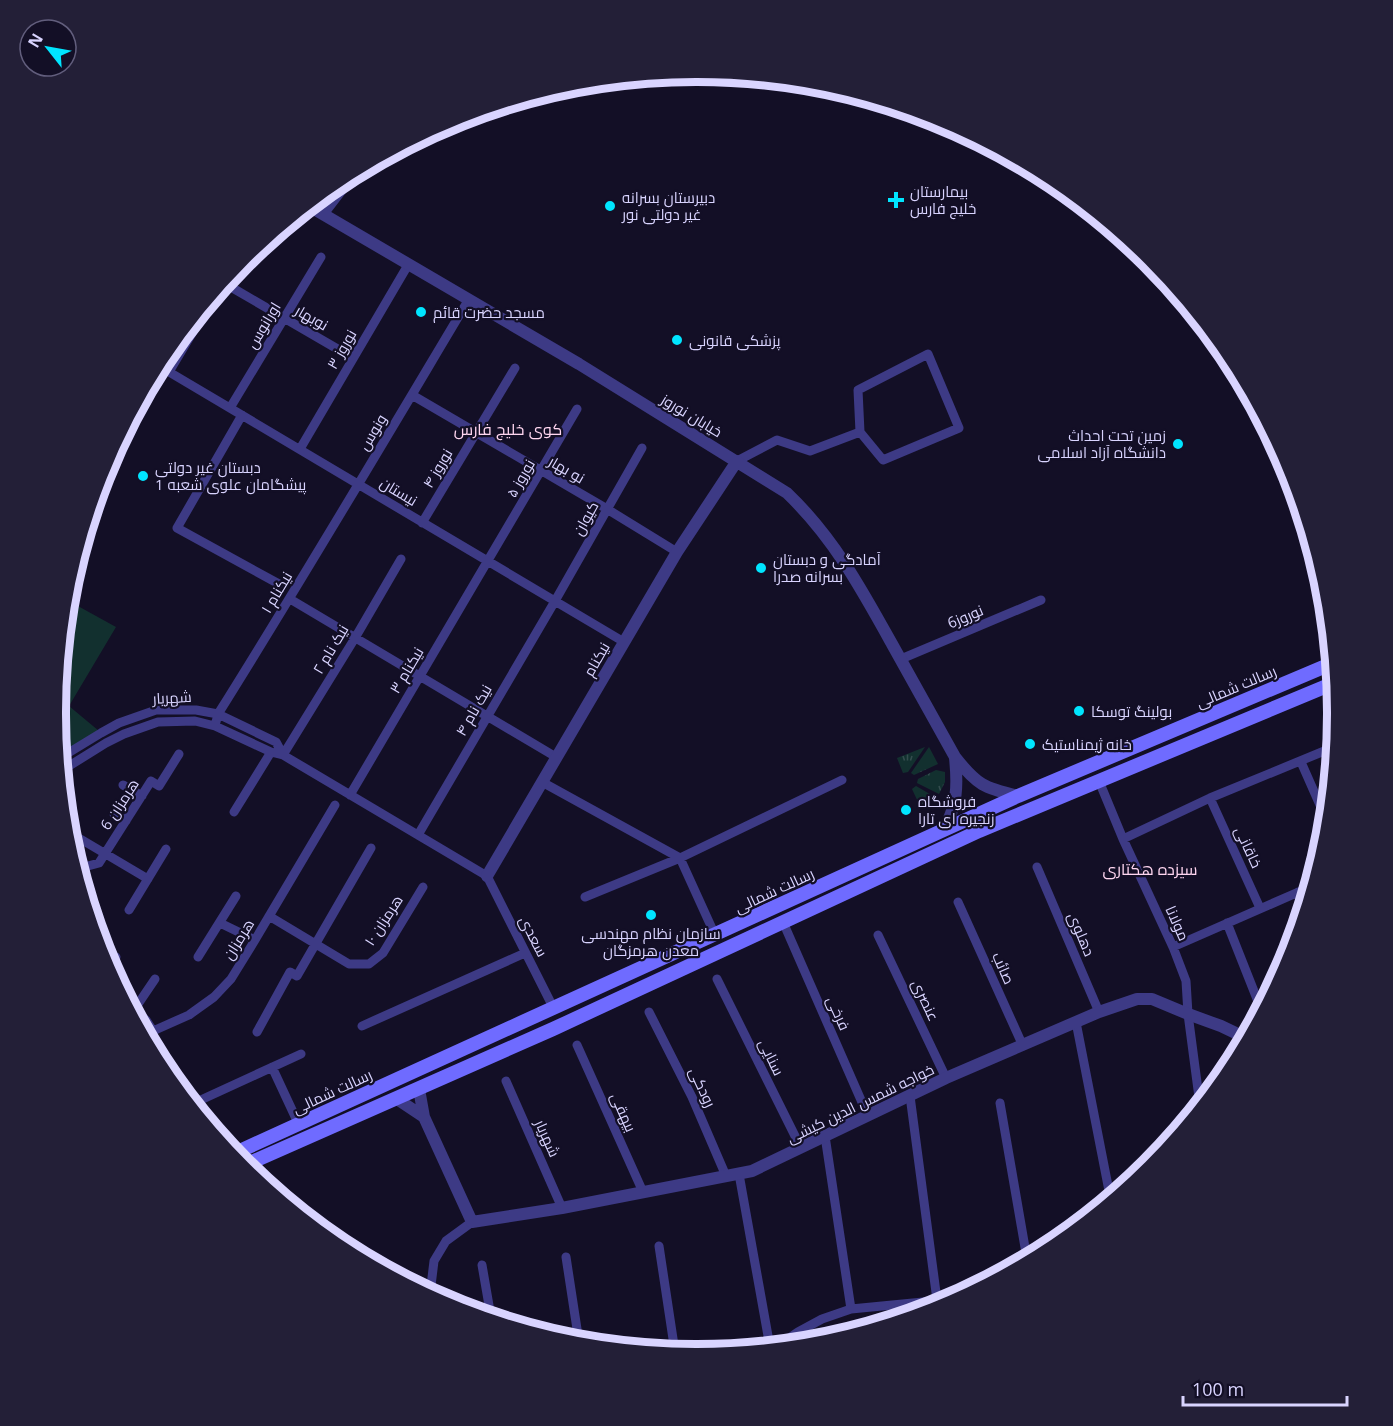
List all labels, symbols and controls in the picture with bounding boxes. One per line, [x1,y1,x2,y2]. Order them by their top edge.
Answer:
north arrow [18,18,78,78]
text: N [22,29,48,52]
place label: بیمارستان خلیج فارس [910,181,976,220]
place label: دبیرستان بسرانه غیر دولتی نور [621,187,715,225]
marker: بیمارستان خلیج فارس [887,191,905,209]
marker: دبیرستان بسرانه غیر دولتی نور [603,199,617,213]
street label: اورانوس [241,298,286,353]
street label: نوبهار [290,299,332,335]
place label: مسجد حضرت قائم [433,302,545,323]
marker: مسجد حضرت قائم [414,305,428,319]
street label: نوروز ۳ [322,325,360,373]
place label: پزشکی قانونی [689,330,780,351]
marker: پزشکی قانونی [670,333,684,347]
street label: خیابان نوروز [656,388,726,442]
street label: ونوس [353,410,391,454]
district label: کوی خلیج فارس [454,418,562,441]
place label: زمین تحت احداث دانشگاه آزاد اسلامی [1038,425,1166,463]
marker: زمین تحت احداث دانشگاه آزاد اسلامی [1171,437,1185,451]
street label: نوروز ۴ [417,445,457,491]
street label: نو بهار [544,450,589,488]
street label: نوروز ۵ [501,455,539,501]
place label: دبستان غیر دولتی پیشگامان علوی شعبه 1 [155,457,306,495]
marker: دبستان غیر دولتی پیشگامان علوی شعبه 1 [136,469,150,483]
street label: نیستان [376,472,421,511]
street label: کیوان [567,497,603,539]
place label: آمادگی و دبستان بسرانه صدرا [773,549,881,586]
marker: آمادگی و دبستان بسرانه صدرا [754,561,768,575]
street label: نیکنام ۱ [256,568,297,617]
street label: نوروز6 [944,600,986,632]
street label: نیک نام ۲ [307,621,353,678]
street label: نیکنام [578,638,615,680]
street label: نیکنام ۳ [384,643,428,697]
street label: رسالت شمالی [1193,660,1280,713]
street label: نیک نام ۴ [450,681,497,740]
street label: شهریار [151,686,192,709]
place label: بولینگ توسکا [1091,701,1172,721]
marker: بولینگ توسکا [1072,704,1086,718]
place label: خانه ژیمناستیک [1042,734,1132,754]
marker: خانه ژیمناستیک [1023,737,1037,751]
street label: هرمزان 6 [95,775,144,834]
place label: فروشگاه زنجیره ای تارا [918,791,994,829]
marker: فروشگاه زنجیره ای تارا [899,803,913,817]
street label: خاقانی [1230,823,1267,871]
district label: سیزده هکتاری [1102,858,1198,880]
street label: رسالت شمالی [731,863,817,918]
street label: هرمزان ۱۰ [359,891,408,950]
street label: مولانا [1161,902,1195,944]
marker: سازمان نظام مهندسی معدن هرمزگان [644,908,658,922]
street label: دهلوی [1063,909,1100,959]
street label: سعدی [514,912,553,960]
street label: هرمزان [218,915,259,964]
place label: سازمان نظام مهندسی معدن هرمزگان [581,923,721,961]
street label: صائب [988,949,1020,987]
street label: عنصری [907,976,944,1024]
street label: فرخی [822,993,855,1034]
street label: سنایی [754,1035,789,1079]
street label: خواجه شمس الدين كيشی [783,1059,937,1148]
street label: رسالت شمالی [289,1064,375,1119]
street label: رودکی [684,1064,721,1111]
street label: بیهقی [606,1089,642,1135]
street label: شهریار [530,1115,565,1160]
scale bar [1183,1369,1346,1407]
text: 100 m [1192,1377,1244,1401]

